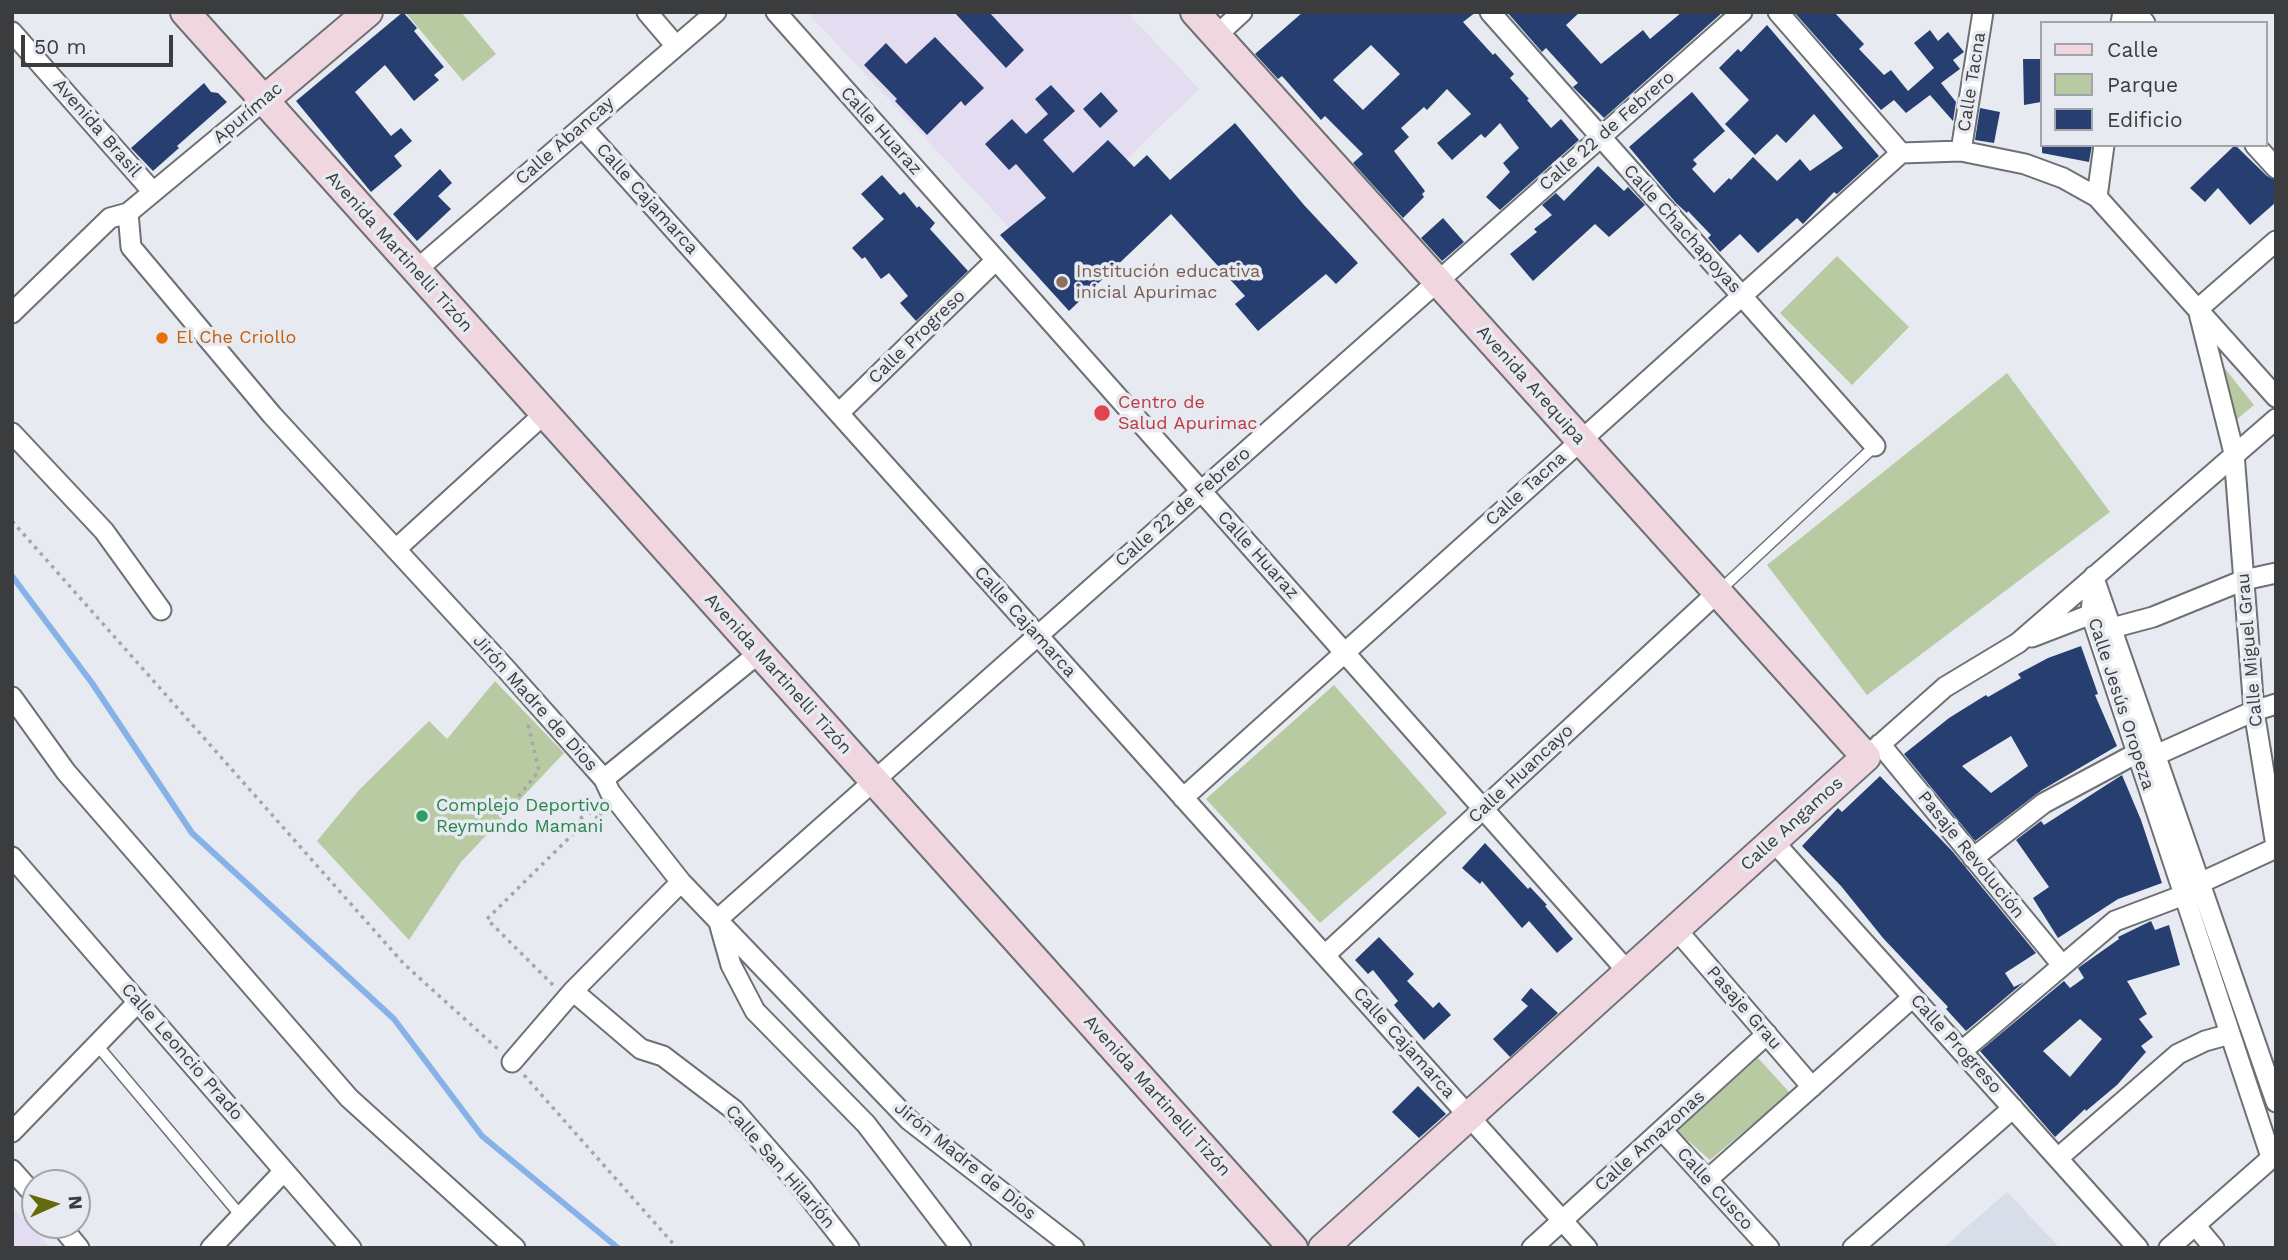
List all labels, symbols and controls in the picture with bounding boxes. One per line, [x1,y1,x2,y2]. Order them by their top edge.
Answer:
scale bar [24,21,177,65]
legend [2039,21,2267,147]
street label: Calle Tacna [1953,31,1991,133]
text: 50 m [34,34,86,59]
text: Calle [2107,37,2158,62]
street label: Calle 22 de Febrero [1535,66,1679,196]
text: Parque [2107,72,2178,97]
street label: Avenida Brasil [48,74,146,182]
street label: Apurímac [209,78,287,148]
street label: Calle Huaraz [836,82,926,180]
street label: Calle Abancay [511,92,619,190]
text: Edificio [2107,107,2183,132]
street label: Calle Cajamarca [591,139,703,259]
street label: Calle Chachapoyas [1619,160,1745,298]
street label: Avenida Martinelli Tizón [321,167,477,337]
place label: Institución educativa inicial Apurimac [1076,261,1260,304]
marker: Institución educativa inicial Apurimac [1054,274,1070,290]
street label: Calle Progreso [864,285,970,389]
street label: Avenida Arequipa [1472,321,1590,449]
place label: El Che Criollo [176,327,296,349]
marker: El Che Criollo [154,330,170,346]
place label: Centro de Salud Apurimac [1118,392,1257,434]
marker: Centro de Salud Apurimac [1092,403,1112,423]
street label: Calle 22 de Febrero [1111,442,1255,572]
street label: Calle Tacna [1481,447,1571,531]
street label: Calle Huaraz [1213,506,1303,604]
street label: Calle Cajamarca [969,562,1081,682]
street label: Calle Miguel Grau [2233,572,2267,728]
street label: Avenida Martinelli Tizón [700,589,856,759]
street label: Calle Jesús Oropeza [2083,615,2159,793]
street label: Jirón Madre de Dios [468,630,602,776]
street label: Calle Huancayo [1464,720,1578,828]
street label: Calle Angamos [1736,772,1848,876]
street label: Pasaje Revolución [1913,787,2029,923]
place label: Complejo Deportivo Reymundo Mamani [436,795,610,838]
marker: Complejo Deportivo Reymundo Mamani [414,808,430,824]
street label: Pasaje Grau [1702,962,1786,1054]
street label: Calle Leoncio Prado [116,979,248,1125]
street label: Calle Cajamarca [1348,983,1460,1103]
street label: Calle Progreso [1906,990,2006,1098]
street label: Avenida Martinelli Tizón [1079,1011,1235,1181]
street label: Calle Amazonas [1591,1086,1709,1196]
street label: Jirón Madre de Dios [890,1097,1040,1225]
street label: Calle San Hilarión [720,1101,840,1233]
street label: Calle Cusco [1672,1143,1758,1235]
north arrow [21,1169,91,1239]
text: N [63,1195,87,1210]

